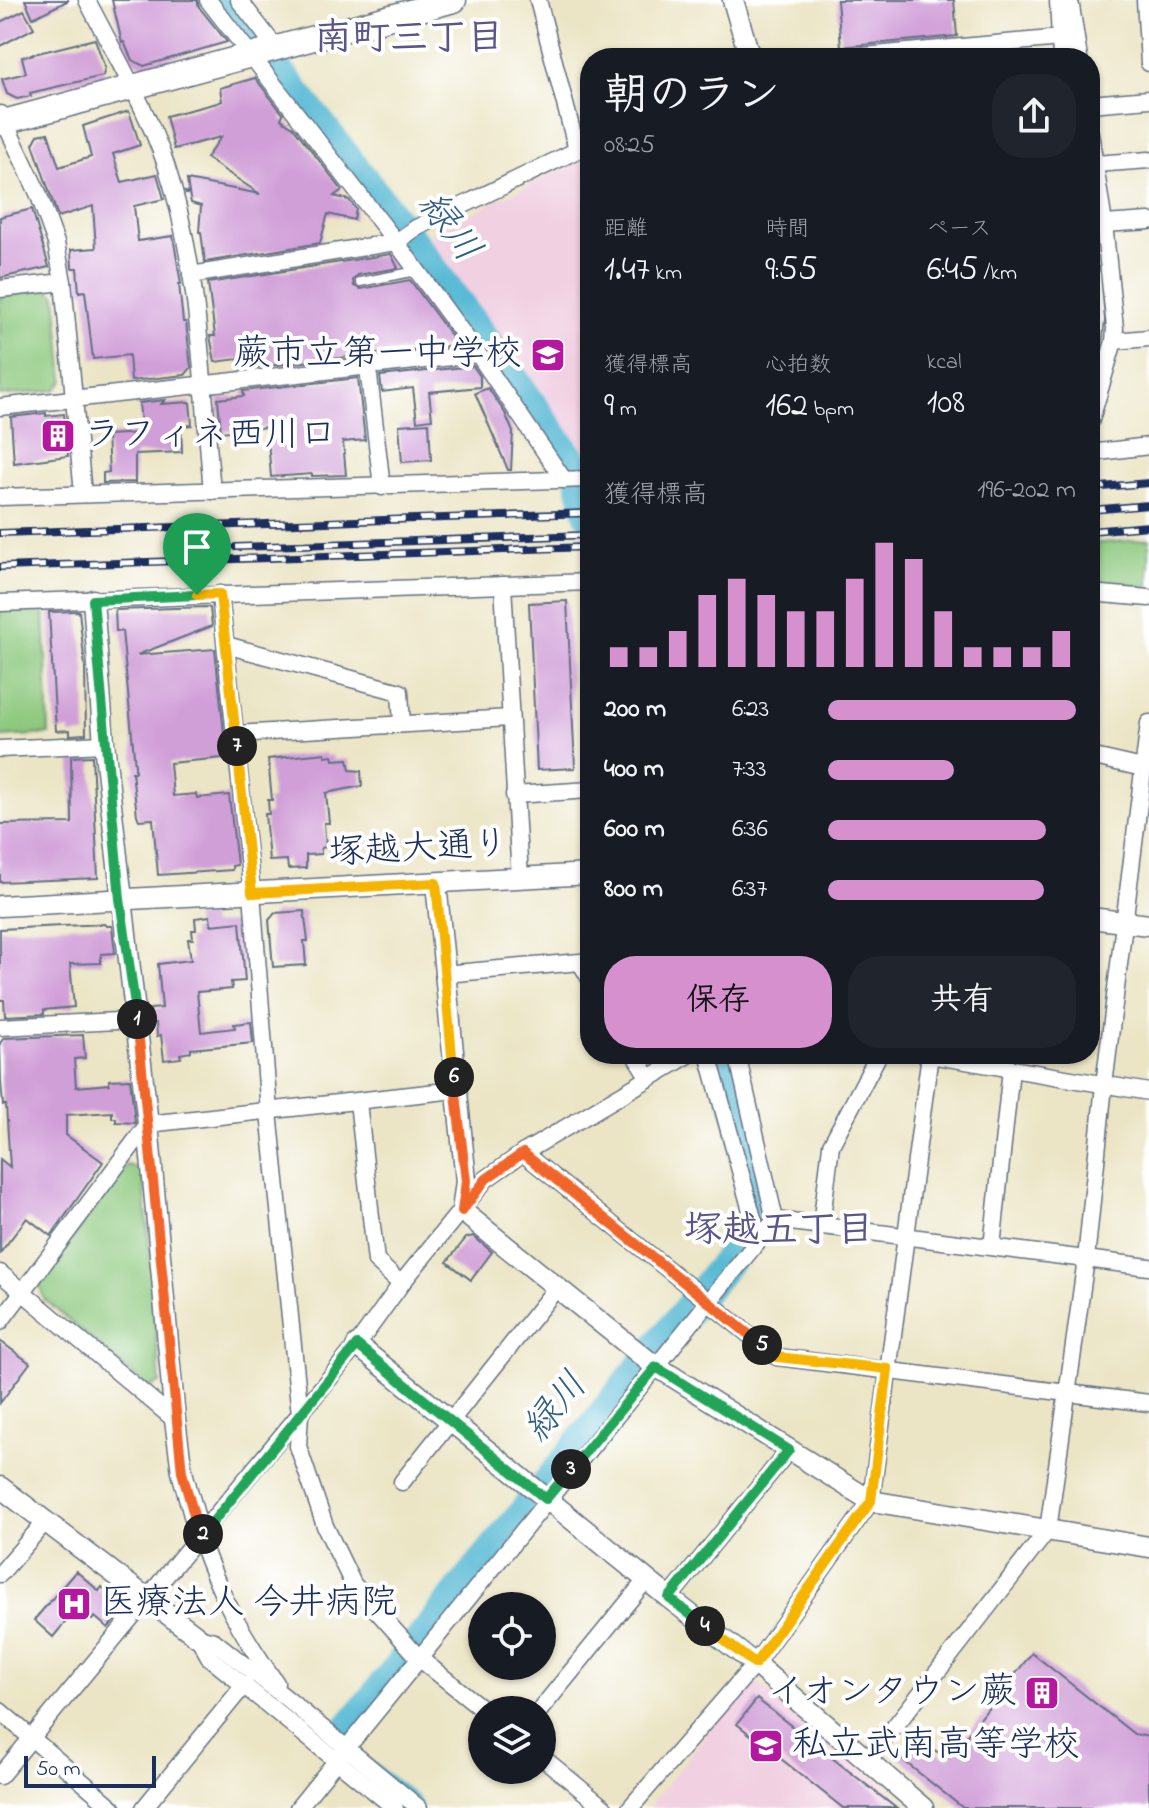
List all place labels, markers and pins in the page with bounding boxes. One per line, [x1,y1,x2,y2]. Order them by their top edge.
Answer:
place label: 蕨市立第一中学校 [234,329,522,382]
school or university icon: 蕨市立第一中学校 [529,336,567,374]
place label: ラフィネ西川口 [84,410,336,463]
building icon: ラフィネ西川口 [39,417,77,455]
pin [163,513,231,595]
pin: 7 [217,726,257,766]
pin: 1 [117,999,157,1039]
pin: 6 [434,1057,474,1097]
pin: 5 [742,1325,782,1365]
pin: 3 [551,1449,591,1489]
pin: 2 [183,1514,223,1554]
place label: 医療法人 今井病院 [100,1578,397,1631]
hospital icon: 医療法人 今井病院 [55,1585,93,1623]
pin: 4 [685,1606,725,1646]
place label: イオンタウン蕨 [767,1667,1016,1720]
building icon: イオンタウン蕨 [1023,1674,1061,1712]
place label: 私立武南高等学校 [792,1720,1080,1773]
school or university icon: 私立武南高等学校 [747,1727,785,1765]

